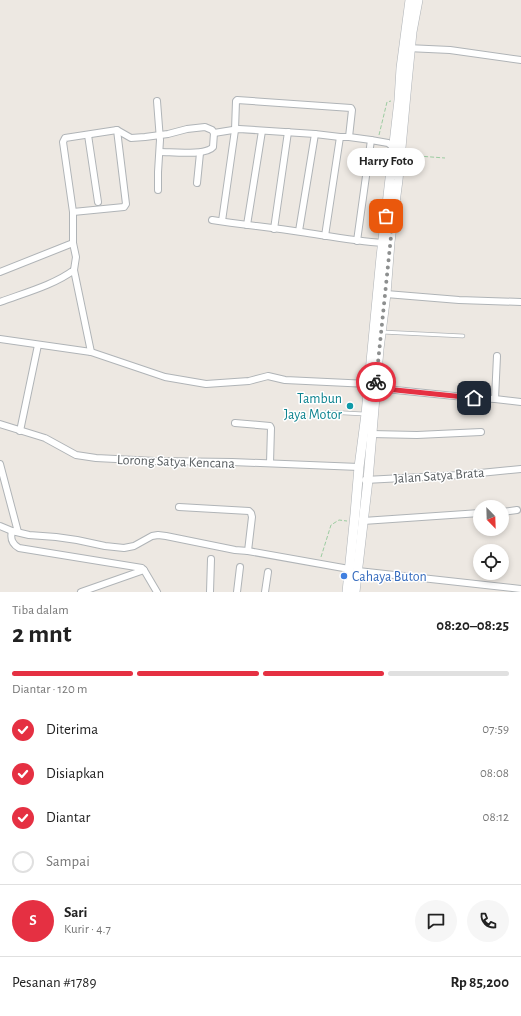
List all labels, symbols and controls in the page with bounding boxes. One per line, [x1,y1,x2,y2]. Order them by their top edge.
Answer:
callout: Harry Foto [347,148,425,176]
text: Harry Foto [359,155,413,168]
pin [369,199,403,233]
icon: bag [375,205,397,227]
courier [356,362,396,402]
icon: bike [365,371,387,393]
pin [457,381,491,415]
icon: home [463,387,485,409]
place label: Tambun Jaya Motor [284,392,342,422]
marker: Tambun Jaya Motor [345,401,355,411]
street label: Lorong Satya Kencana [117,453,236,471]
street label: Jalan Satya Brata [393,466,485,486]
north arrow [473,500,509,536]
map controls [473,500,509,580]
button: locate [473,544,509,580]
place label: Cahaya Buton [352,570,427,584]
marker: Cahaya Buton [339,571,349,581]
text: Tiba dalam [12,604,69,617]
text: 08:20–08:25 [436,618,509,633]
text: 2 mnt [12,621,72,647]
text: Diantar · 120 m [12,683,87,696]
icon: check [12,719,34,741]
text: Diterima [46,722,98,737]
text: 07:59 [482,723,509,736]
icon: check [12,763,34,785]
text: Disiapkan [46,766,104,781]
text: 08:08 [480,767,509,780]
icon: check [12,807,34,829]
text: Diantar [46,810,90,825]
text: 08:12 [483,811,509,824]
text: Sampai [46,854,90,869]
button: chat [415,900,457,942]
button: phone [467,900,509,942]
text: Sari [64,905,88,920]
text: S [29,913,37,928]
text: Kurir · 4.7 [64,923,111,936]
text: Pesanan #1789 [12,975,96,990]
text: Rp 85,200 [450,975,509,990]

